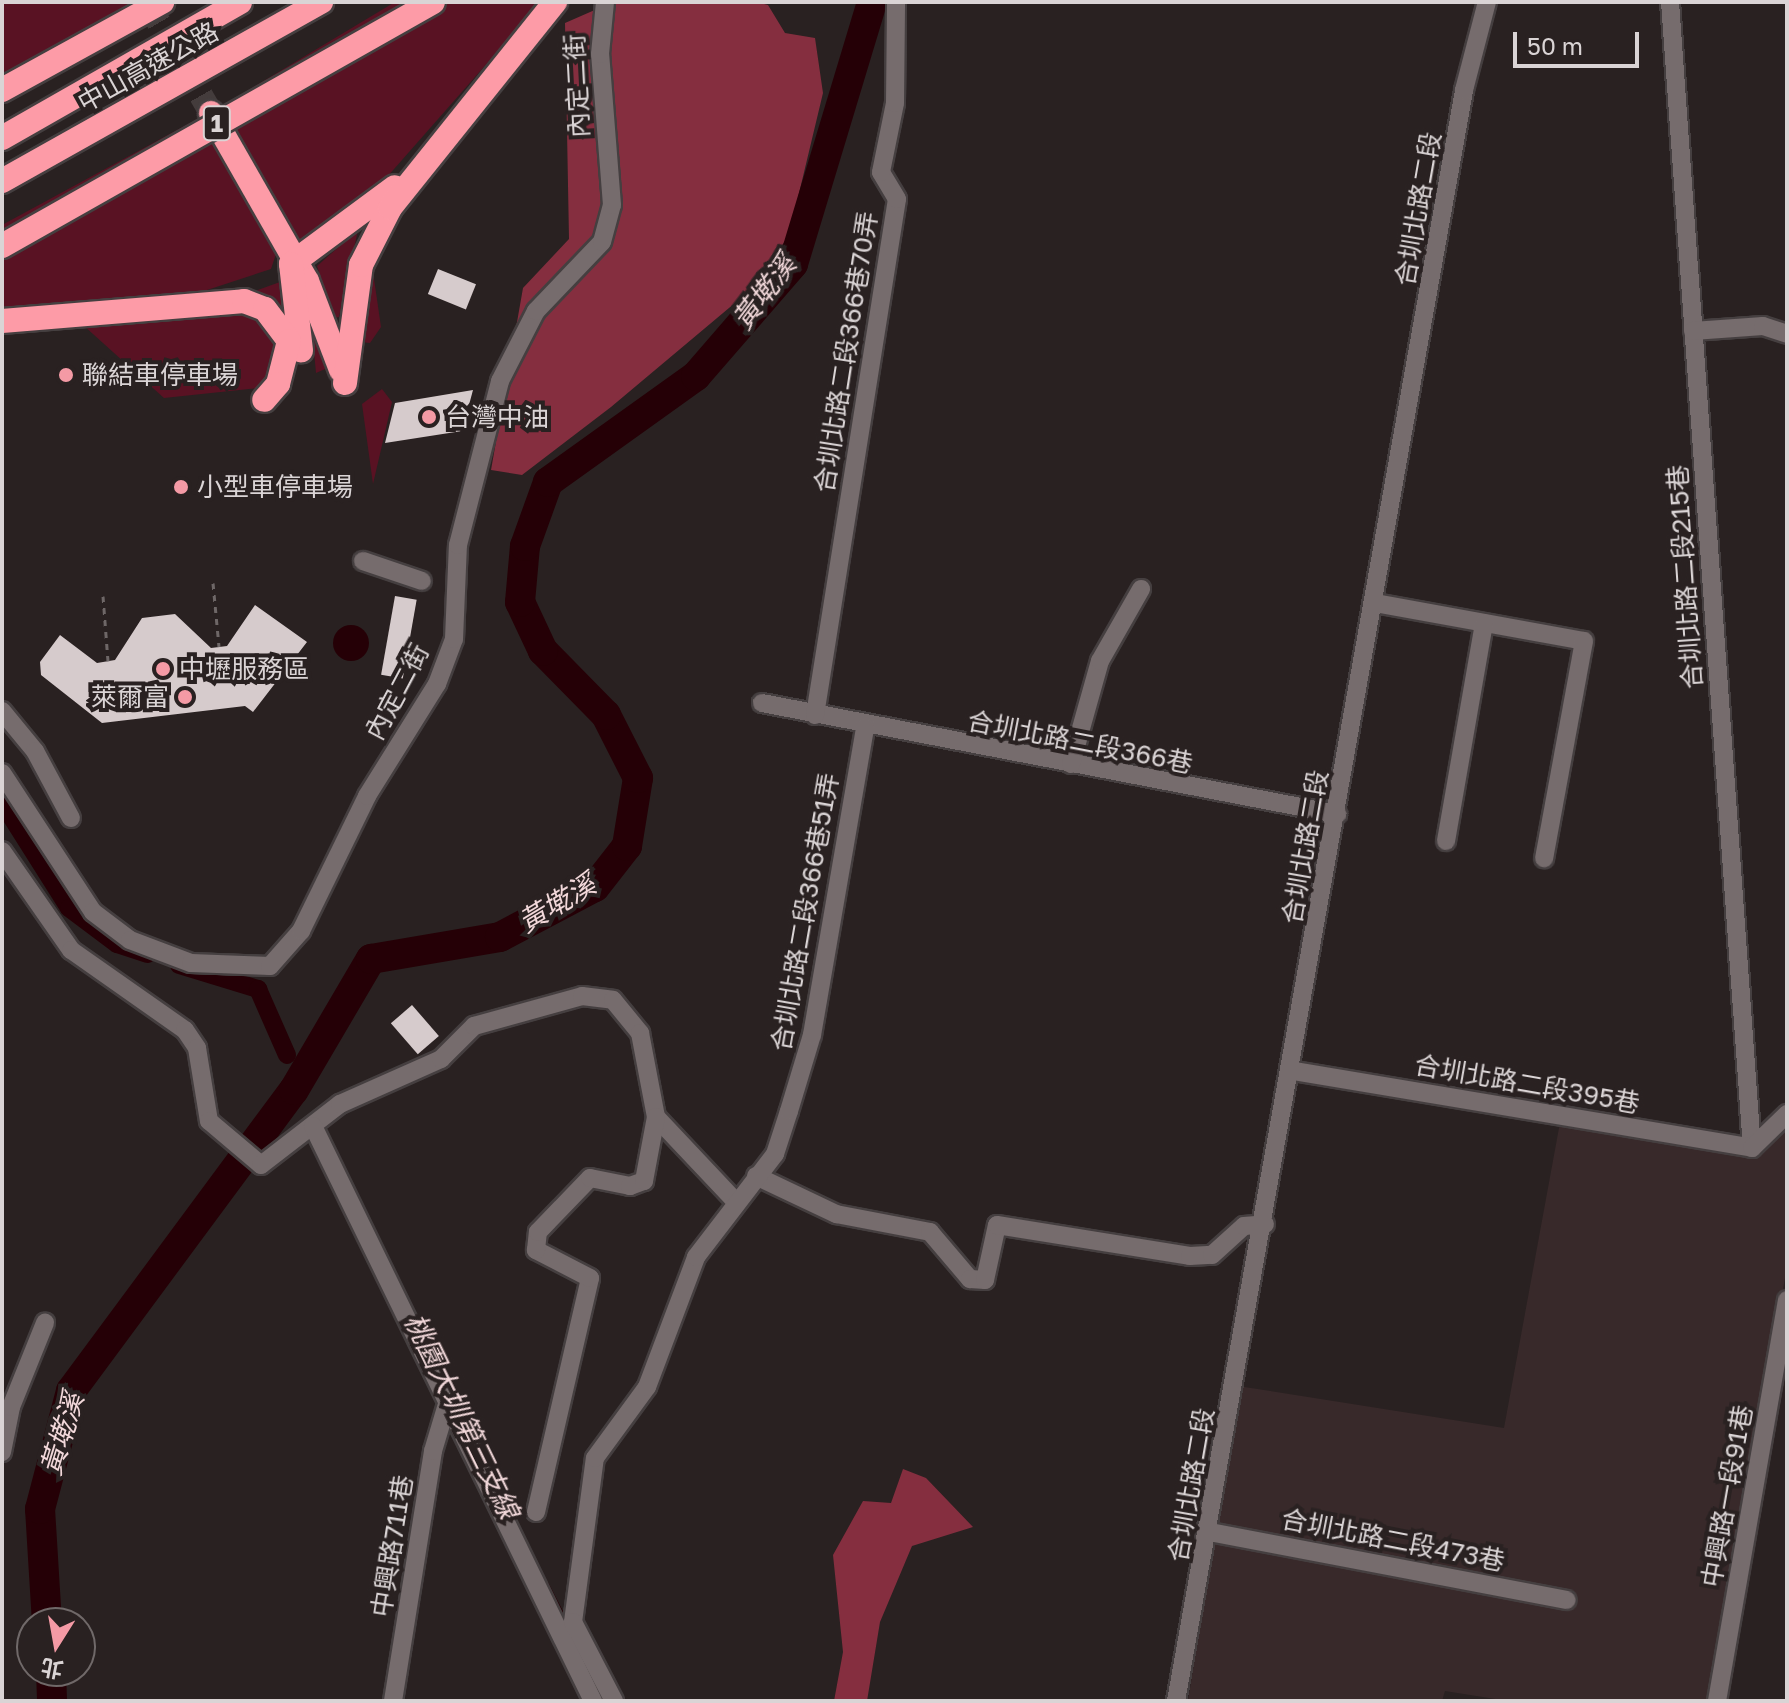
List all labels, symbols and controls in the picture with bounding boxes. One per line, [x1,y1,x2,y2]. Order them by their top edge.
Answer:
street label: 中山高速公路 [72,16,224,118]
scale bar [1517,16,1643,66]
text: 50 m [1527,31,1583,60]
street label: 內定二街 [559,33,595,139]
road number: 1 [201,103,233,143]
street label: 合圳北路二段 [1389,129,1447,289]
street label: 合圳北路二段366巷70弄 [808,209,884,495]
water label: 黃墘溪 [725,248,803,336]
place label: 聯結車停車場 [82,359,238,391]
marker: 聯結車停車場 [57,366,75,384]
place label: 台灣中油 [445,401,549,433]
marker: 台灣中油 [420,408,438,426]
street label: 合圳北路二段215巷 [1662,464,1708,690]
place label: 小型車停車場 [197,471,353,503]
marker: 小型車停車場 [172,478,190,496]
street label: 內定二街 [359,639,435,745]
place label: 中壢服務區 [179,653,309,685]
marker: 中壢服務區 [154,660,172,678]
place label: 萊爾富 [91,681,169,713]
marker: 萊爾富 [176,688,194,706]
street label: 合圳北路二段366巷 [965,705,1195,779]
street label: 合圳北路二段 [1276,767,1334,927]
street label: 合圳北路二段366巷51弄 [765,770,845,1054]
water label: 黃墘溪 [512,867,602,939]
street label: 合圳北路二段395巷 [1412,1049,1642,1119]
water label: 桃園大圳第三支線 [398,1308,526,1524]
water label: 黃墘溪 [34,1389,90,1479]
street label: 中興路一段91巷 [1696,1403,1758,1589]
street label: 合圳北路二段 [1162,1405,1220,1565]
street label: 中興路711巷 [365,1473,419,1619]
street label: 合圳北路二段473巷 [1279,1503,1507,1577]
north arrow [16,1607,96,1687]
text: 北 [38,1654,65,1684]

